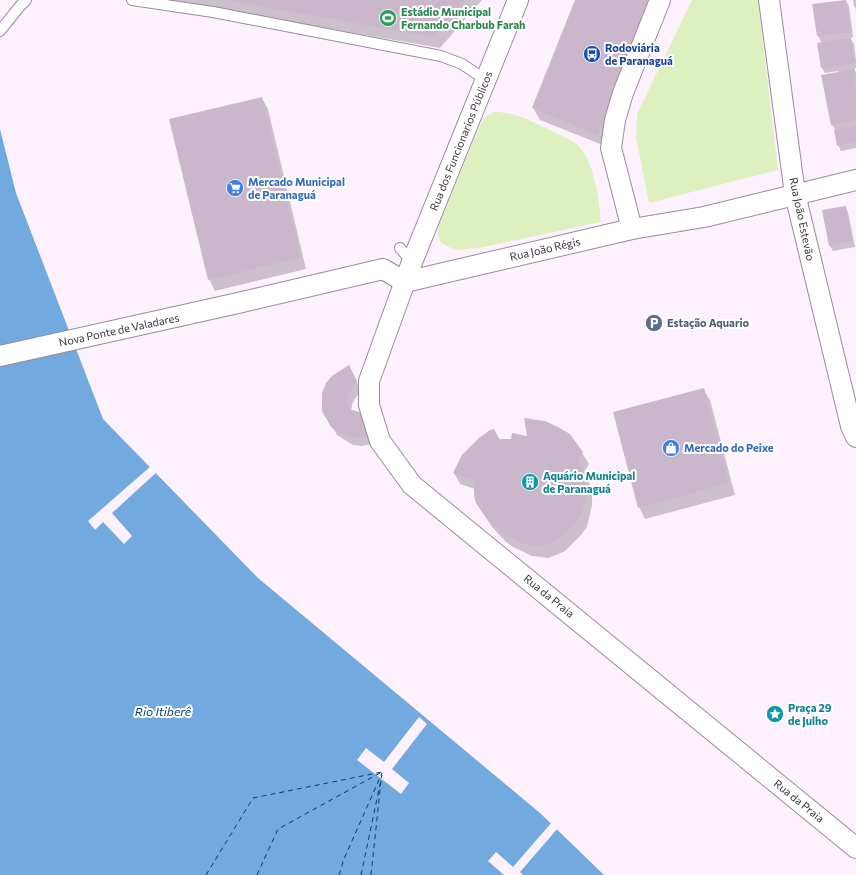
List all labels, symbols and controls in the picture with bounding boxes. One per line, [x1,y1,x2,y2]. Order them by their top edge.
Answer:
place label: Estádio Municipal Fernando Charbub Farah [401,5,525,31]
sports icon: Estádio Municipal Fernando Charbub Farah [378,8,398,28]
place label: Rodoviária de Paranaguá [605,41,673,67]
bus stop icon: Rodoviária de Paranaguá [582,44,602,64]
street label: Rua dos Funcionarios Públicos [426,69,495,213]
place label: Mercado Municipal de Paranaguá [248,175,345,201]
street label: Rua João Estevão [786,176,818,262]
supermarket icon: Mercado Municipal de Paranaguá [225,178,245,198]
street label: Rua João Régis [508,234,582,264]
street label: Nova Ponte de Valadares [58,310,180,349]
parking icon: Estação Aquario [644,313,664,333]
place label: Estação Aquario [667,316,749,329]
shop icon: Mercado do Peixe [661,438,681,458]
place label: Mercado do Peixe [684,441,774,454]
place label: Aquário Municipal de Paranaguá [543,469,635,495]
building icon: Aquário Municipal de Paranaguá [520,472,540,492]
street label: Rua da Praia [522,571,577,620]
place label: Praça 29 de Julho [788,701,832,728]
water label: Rio Itiberê [135,704,192,718]
place icon: Praça 29 de Julho [765,704,785,724]
street label: Rua da Praia [772,776,827,825]

